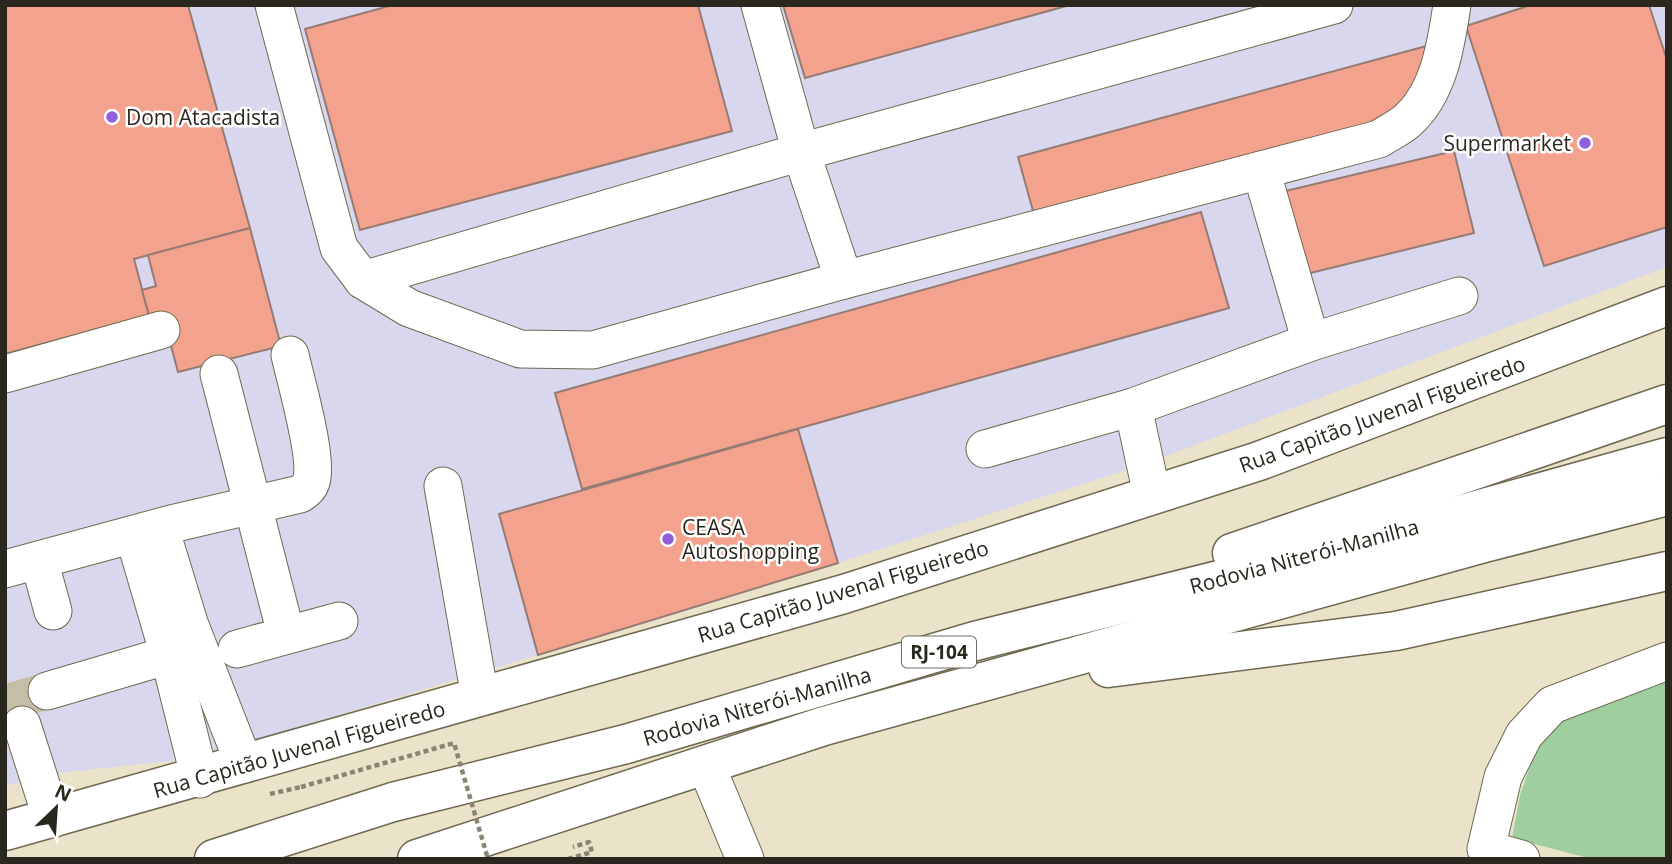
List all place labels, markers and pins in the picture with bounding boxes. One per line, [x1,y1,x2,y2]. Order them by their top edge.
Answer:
place label: Dom Atacadista [126,103,280,131]
marker: Dom Atacadista [104,109,120,125]
place label: Supermarket [1443,129,1571,157]
marker: Supermarket [1577,135,1593,151]
place label: CEASA Autoshopping [682,513,819,565]
marker: CEASA Autoshopping [660,531,676,547]

